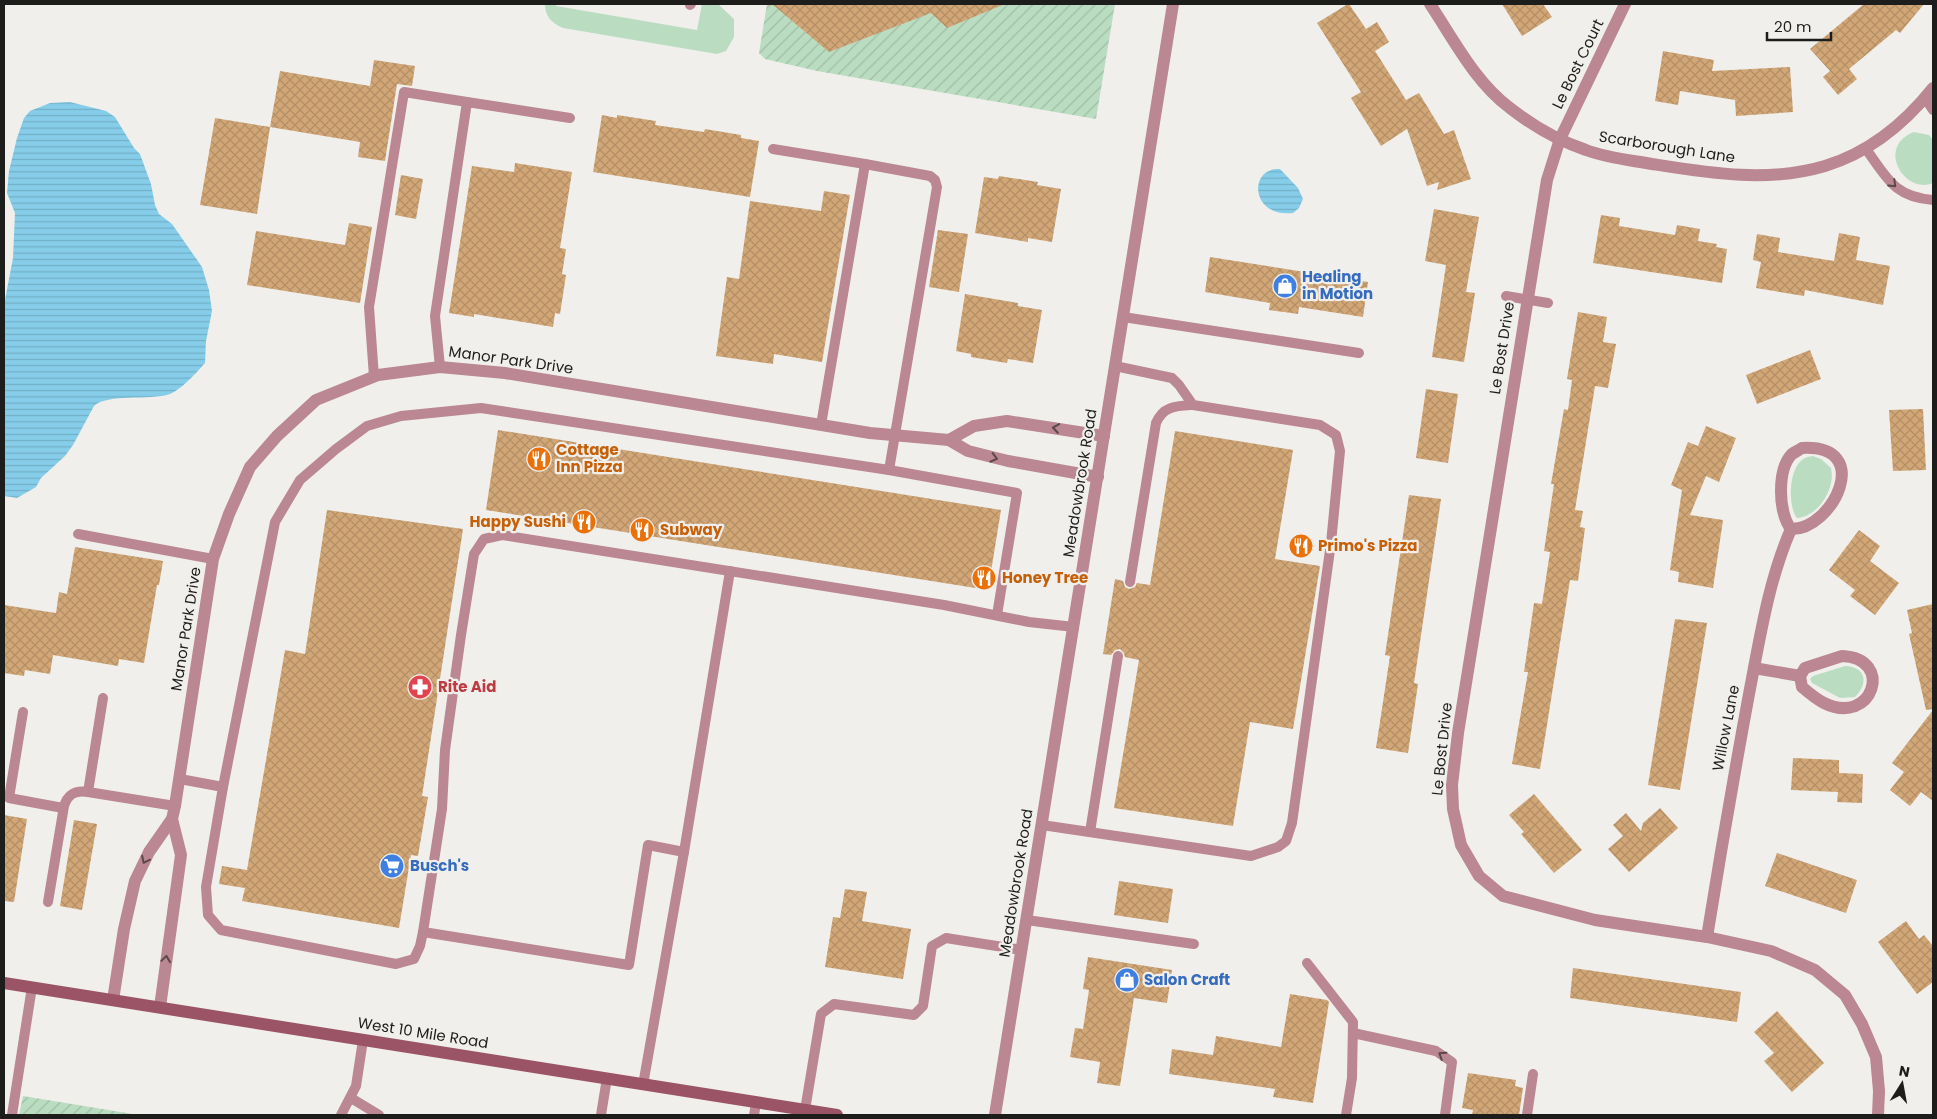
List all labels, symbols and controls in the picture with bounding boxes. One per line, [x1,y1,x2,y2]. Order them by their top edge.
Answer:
scale bar [1767,10,1831,42]
street label: Le Bost Court [1547,15,1608,112]
text: 20 m [1774,16,1812,37]
street label: Scarborough Lane [1598,125,1737,168]
one-way arrow [1887,178,1896,187]
place label: Healing in Motion [1302,266,1373,304]
shop icon: Healing in Motion [1272,273,1298,299]
street label: Le Bost Drive [1484,300,1519,396]
street label: Manor Park Drive [447,340,575,379]
street label: Meadowbrook Road [1057,407,1102,559]
one-way arrow [1052,423,1060,434]
place label: Cottage Inn Pizza [556,439,623,477]
restaurant icon: Cottage Inn Pizza [526,446,552,472]
one-way arrow [990,452,999,463]
restaurant icon: Happy Sushi [571,509,597,535]
place label: Happy Sushi [470,511,566,532]
restaurant icon: Subway [629,517,655,543]
place label: Subway [660,519,723,540]
restaurant icon: Primo's Pizza [1288,533,1314,559]
place label: Primo's Pizza [1318,535,1417,556]
street label: Manor Park Drive [165,565,206,693]
restaurant icon: Honey Tree [971,565,997,591]
place label: Honey Tree [1002,567,1088,588]
pharmacy icon: Rite Aid [407,674,433,700]
place label: Rite Aid [438,676,496,697]
street label: Willow Lane [1707,683,1744,773]
street label: Le Bost Drive [1426,701,1457,797]
street label: Meadowbrook Road [993,807,1038,959]
supermarket icon: Busch's [379,853,405,879]
one-way arrow [141,854,151,863]
place label: Busch's [410,855,469,876]
one-way arrow [161,955,171,963]
shop icon: Salon Craft [1114,967,1140,993]
place label: Salon Craft [1144,969,1230,990]
street label: West 10 Mile Road [356,1012,490,1053]
one-way arrow [1438,1052,1448,1061]
north arrow [1877,1059,1927,1109]
text: N [1897,1060,1912,1082]

